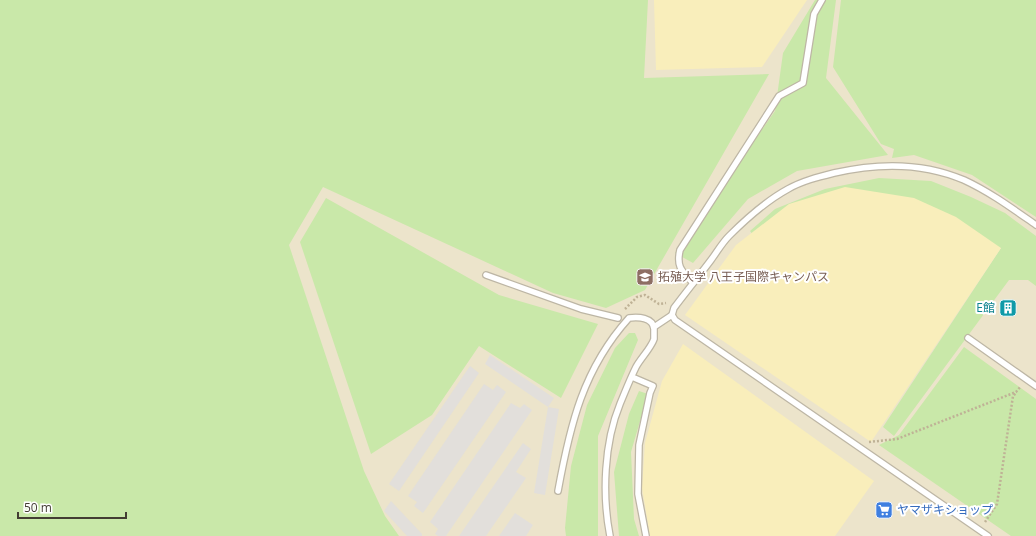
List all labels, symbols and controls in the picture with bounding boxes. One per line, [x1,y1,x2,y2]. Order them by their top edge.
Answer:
school or university icon: 拓殖大学 八王子国際キャンパス [635,267,655,287]
place label: 拓殖大学 八王子国際キャンパス [658,268,829,285]
building icon: E館 [998,298,1018,318]
place label: E館 [976,299,995,316]
scale bar [18,494,126,520]
text: 50 m [24,499,52,516]
supermarket icon: ヤマザキショップ [874,500,894,520]
place label: ヤマザキショップ [897,501,993,518]

